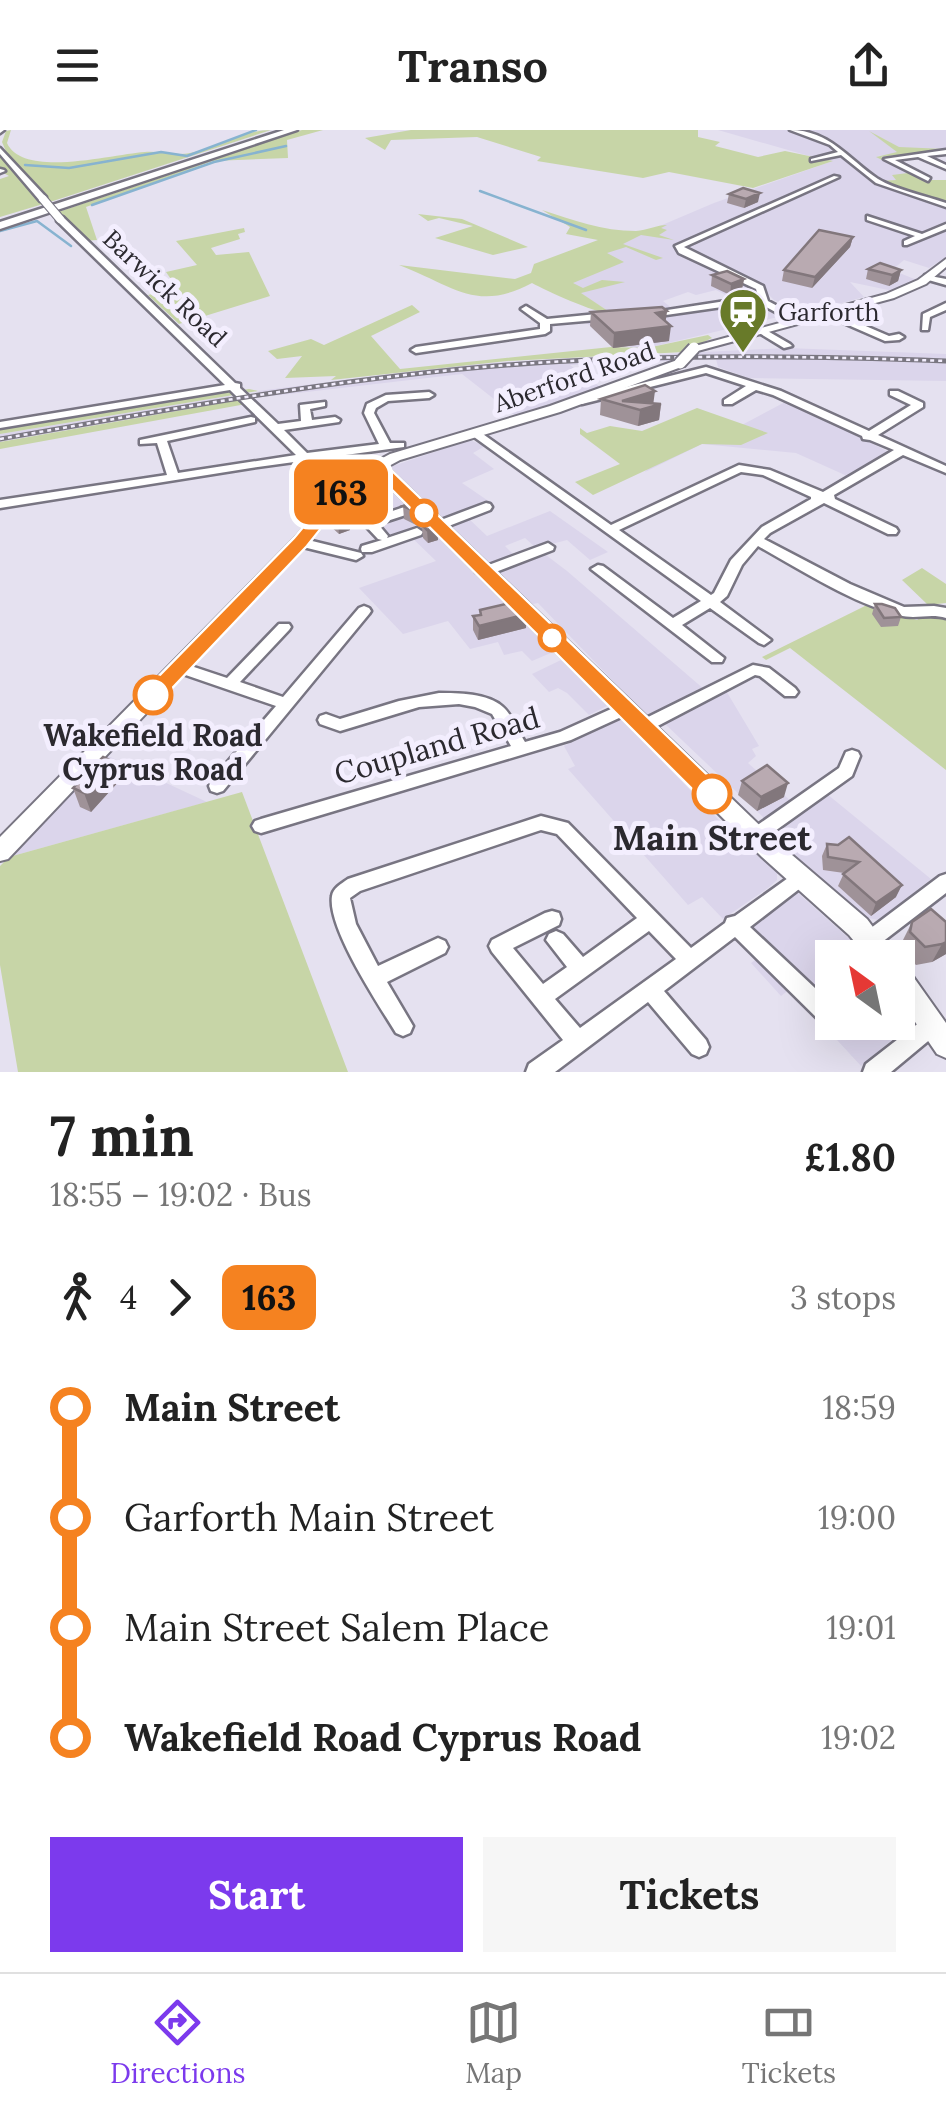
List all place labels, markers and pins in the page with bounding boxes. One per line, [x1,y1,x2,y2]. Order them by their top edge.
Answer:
station icon: Garforth [717,286,769,354]
place label: Garforth [778,296,879,328]
unlabelled marker [411,500,437,526]
unlabelled marker [539,625,565,651]
marker: Wakefield Road Cyprus Road [134,676,172,714]
place label: Wakefield Road Cyprus Road [43,716,263,789]
marker: Main Street [693,775,731,813]
place label: Main Street [613,815,812,860]

